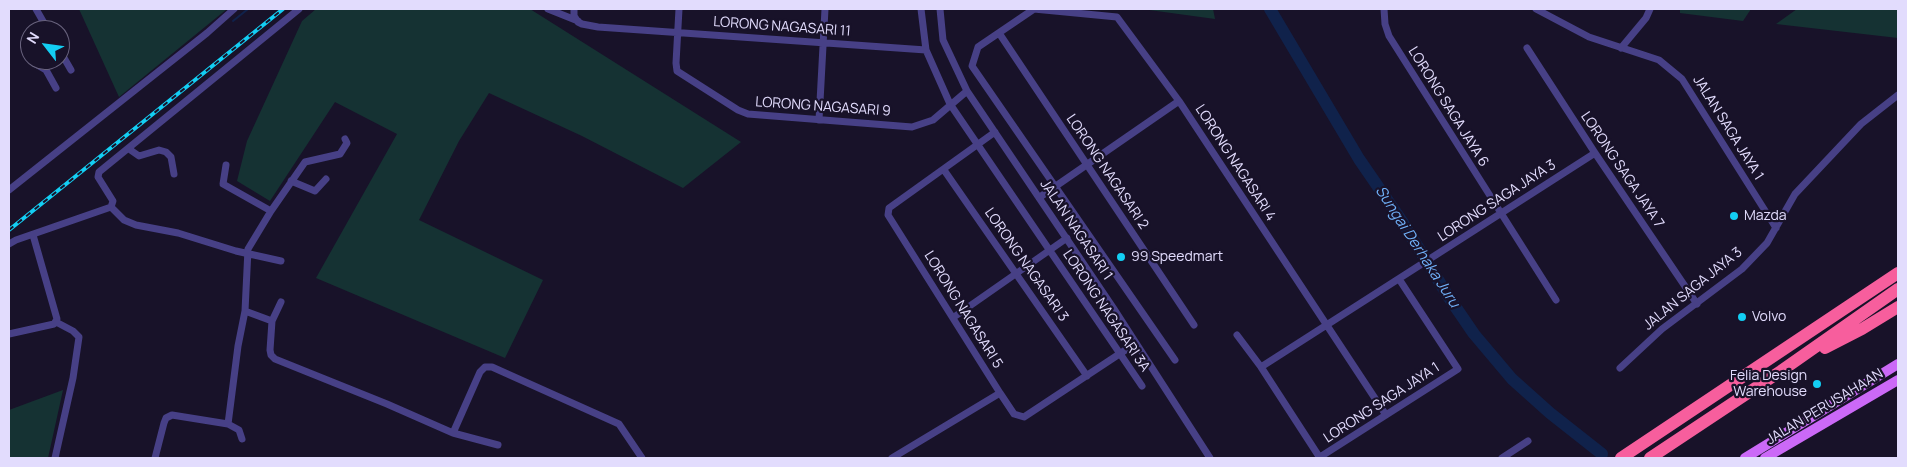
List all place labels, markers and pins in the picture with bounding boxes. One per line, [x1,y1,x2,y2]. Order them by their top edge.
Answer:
place label: Mazda [1744,208,1786,224]
marker: Mazda [1728,210,1740,222]
place label: 99 Speedmart [1131,249,1223,265]
marker: 99 Speedmart [1115,251,1127,263]
place label: Volvo [1752,309,1786,325]
marker: Volvo [1736,311,1748,323]
place label: Felia Design Warehouse [1730,368,1807,401]
marker: Felia Design Warehouse [1811,378,1823,390]

